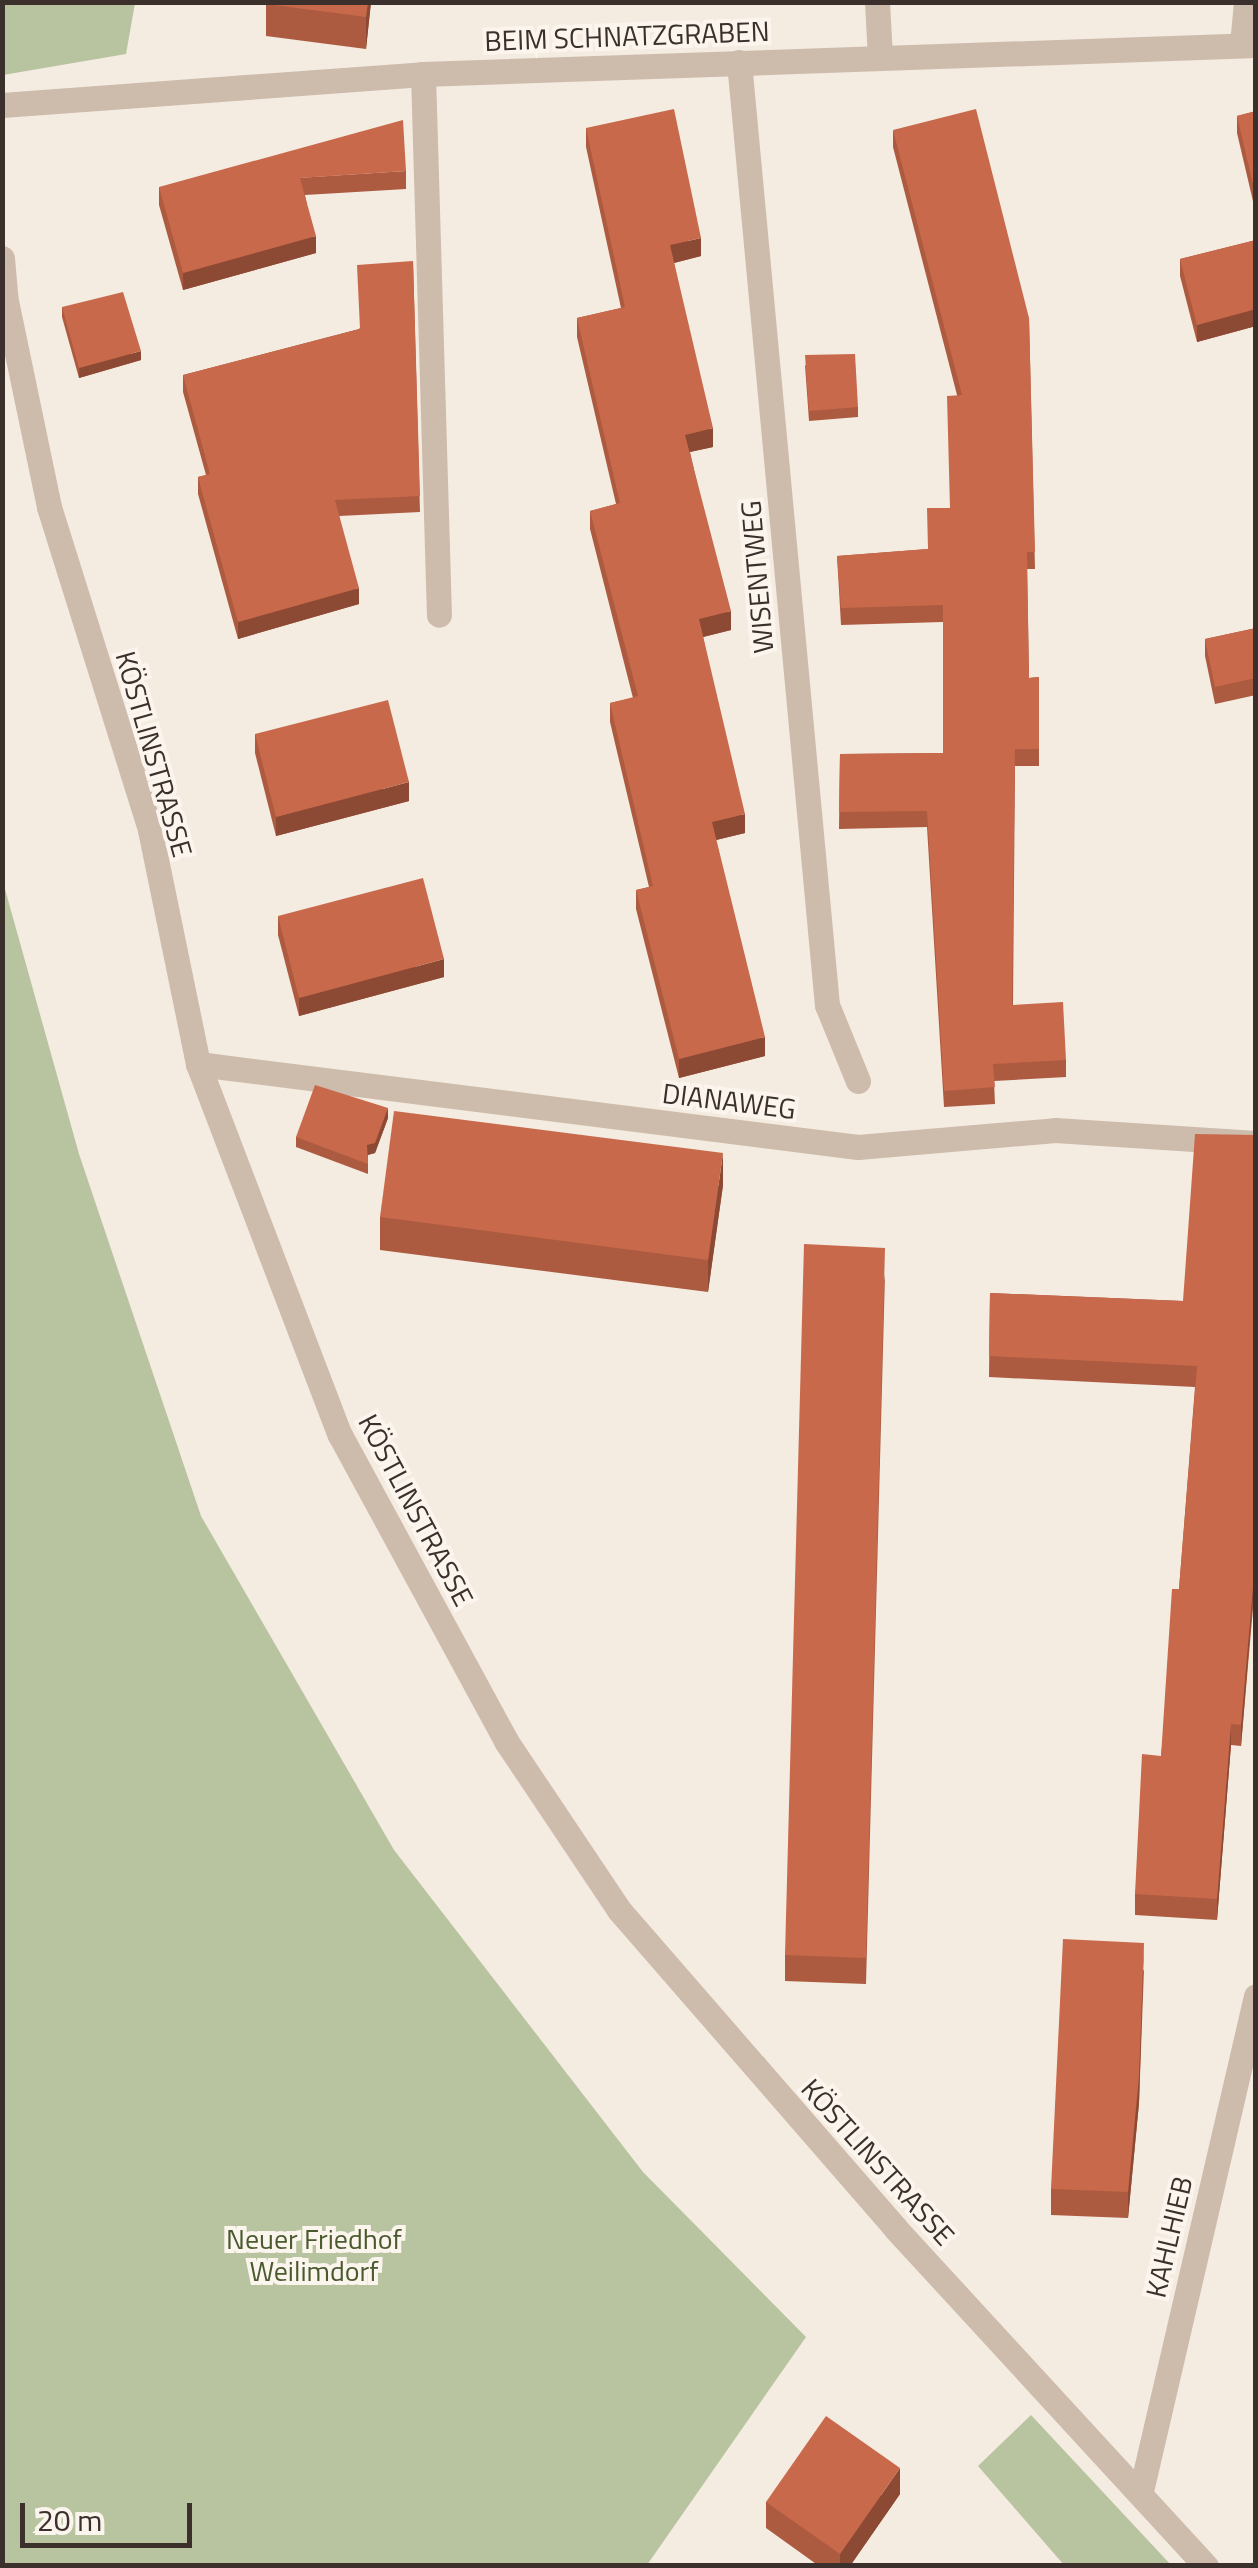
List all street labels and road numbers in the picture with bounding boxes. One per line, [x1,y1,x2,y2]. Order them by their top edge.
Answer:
street label: BEIM SCHNATZGRABEN [484,14,770,58]
street label: WISENTWEG [734,499,780,655]
street label: KÖSTLINSTRASSE [109,647,199,861]
street label: DIANAWEG [660,1076,798,1126]
street label: KÖSTLINSTRASSE [351,1408,481,1612]
street label: KÖSTLINSTRASSE [794,2072,962,2252]
street label: KAHLHIEB [1139,2173,1199,2301]

